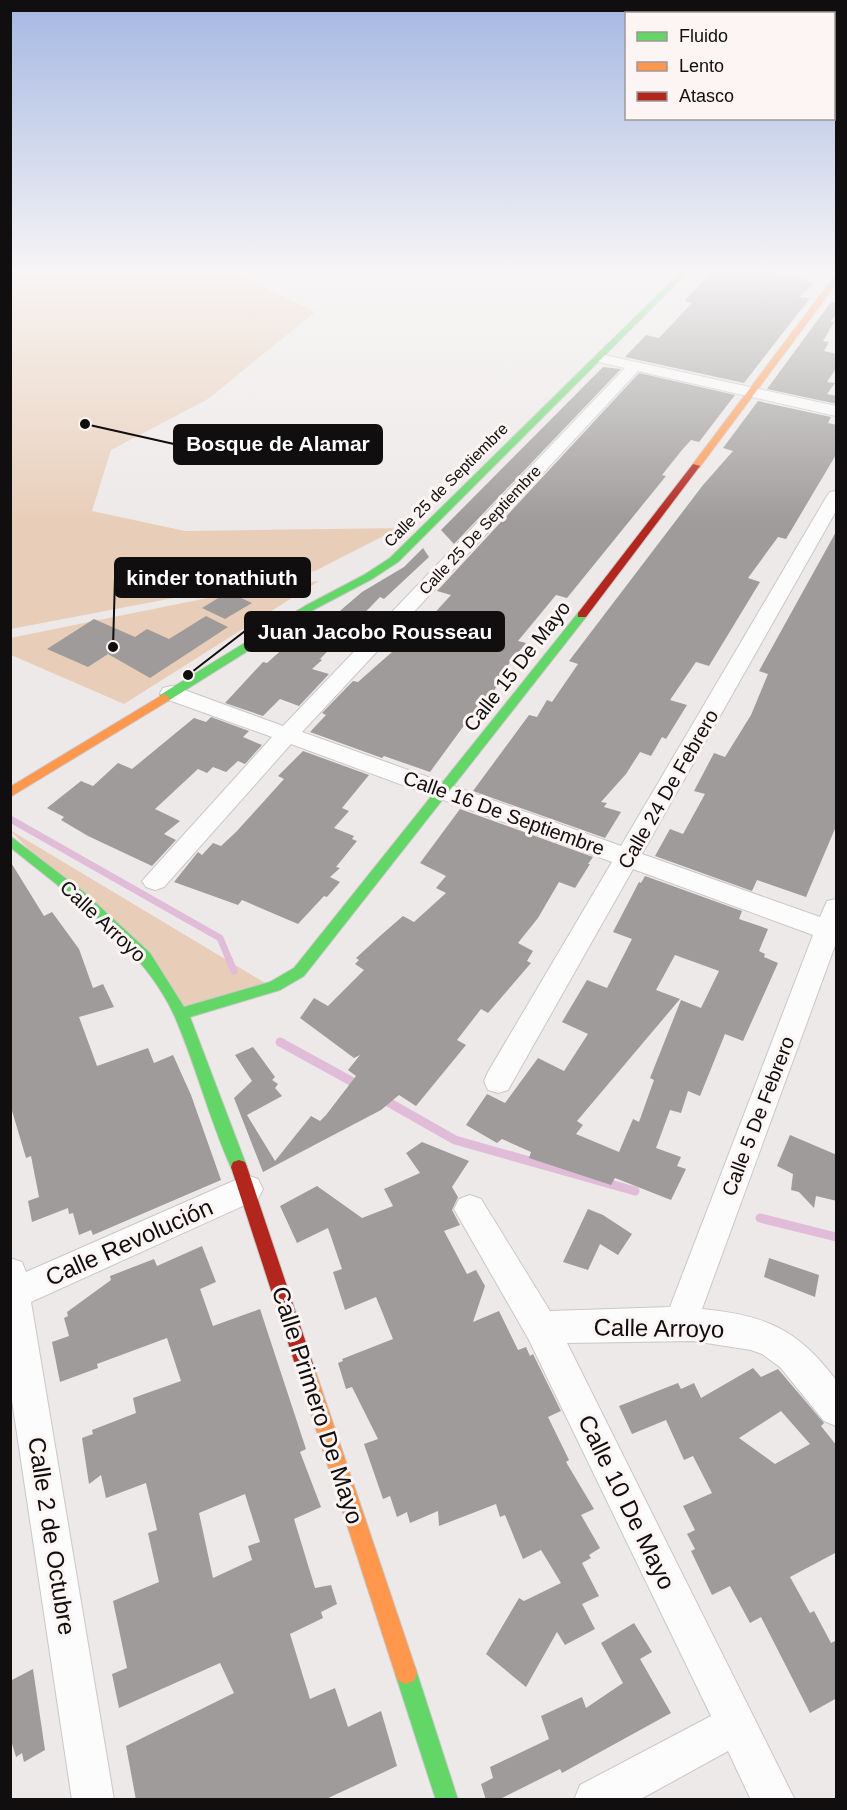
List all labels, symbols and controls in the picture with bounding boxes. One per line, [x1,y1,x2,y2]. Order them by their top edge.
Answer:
legend [625,12,835,120]
text: Fluido [679,26,728,46]
text: Lento [679,56,724,76]
text: Atasco [679,86,734,106]
street label: Calle 25 de Septiembre [381,420,511,550]
callout: Bosque de Alamar [174,425,382,464]
text: Bosque de Alamar [186,432,370,455]
street label: Calle 25 De Septiembre [416,462,544,598]
callout: kinder tonathiuth [115,558,310,597]
text: kinder tonathiuth [126,566,298,589]
street label: Calle 15 De Mayo [459,597,575,735]
callout: Juan Jacobo Rousseau [245,612,504,651]
text: Juan Jacobo Rousseau [258,620,492,643]
street label: Calle 24 De Febrero [613,706,723,872]
street label: Calle 16 De Septiembre [400,766,608,860]
street label: Calle Arroyo [56,876,150,966]
street label: Calle 5 De Febrero [717,1033,799,1199]
street label: Calle Revolución [41,1193,217,1291]
street label: Calle Primero De Mayo [267,1283,369,1527]
street label: Calle Arroyo [593,1313,725,1343]
street label: Calle 10 De Mayo [573,1410,681,1594]
street label: Calle 2 de Octubre [23,1435,81,1637]

